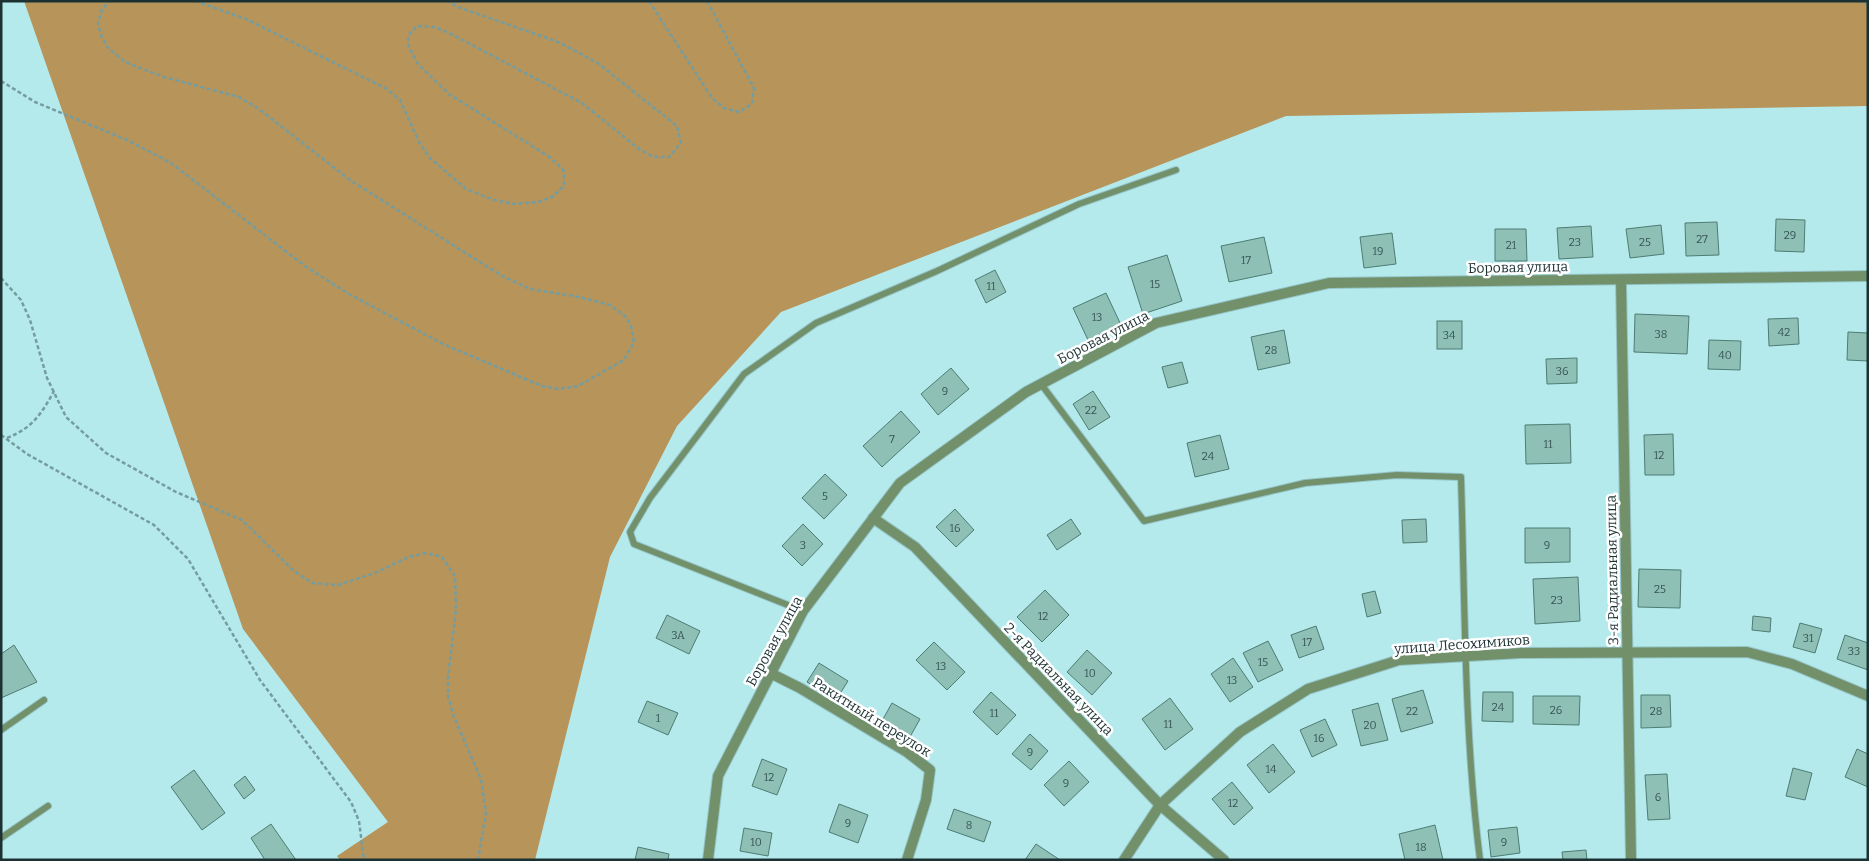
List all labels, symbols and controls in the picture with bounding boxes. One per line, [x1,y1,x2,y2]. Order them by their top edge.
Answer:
house number: 29 [1784,229,1796,242]
house number: 27 [1696,233,1708,246]
house number: 23 [1569,236,1581,249]
house number: 25 [1639,236,1651,249]
house number: 21 [1506,239,1517,252]
house number: 19 [1373,245,1383,258]
house number: 17 [1241,254,1251,267]
street label: Боровая улица [1468,258,1569,277]
house number: 15 [1150,278,1160,291]
house number: 11 [987,280,996,293]
street label: Боровая улица [1055,307,1152,368]
house number: 13 [1092,311,1102,324]
house number: 42 [1778,326,1790,339]
house number: 38 [1655,328,1667,341]
house number: 34 [1443,329,1456,342]
house number: 28 [1265,344,1277,357]
house number: 40 [1718,349,1732,362]
house number: 36 [1556,365,1568,378]
house number: 9 [942,385,948,398]
house number: 22 [1085,404,1097,417]
house number: 7 [889,433,895,446]
house number: 11 [1544,438,1553,451]
house number: 12 [1654,449,1664,462]
house number: 24 [1202,450,1215,463]
house number: 5 [822,490,828,503]
street label: 3-я Радиальная улица [1603,494,1622,645]
house number: 16 [950,522,960,535]
house number: 3 [800,539,806,552]
house number: 9 [1544,539,1550,552]
house number: 25 [1654,583,1666,596]
street label: Боровая улица [743,593,806,689]
house number: 23 [1551,594,1563,607]
house number: 12 [1038,610,1048,623]
street label: 2-я Радиальная улица [1000,620,1117,739]
house number: 3А [671,629,685,642]
street label: улица Лесохимиков [1393,631,1531,658]
house number: 31 [1803,632,1814,645]
house number: 17 [1302,636,1312,649]
house number: 33 [1848,645,1860,658]
house number: 15 [1258,656,1268,669]
house number: 13 [936,660,946,673]
house number: 10 [1084,667,1096,680]
street label: Ракитный переулок [809,674,935,761]
house number: 13 [1227,674,1237,687]
house number: 24 [1492,701,1505,714]
house number: 26 [1550,704,1562,717]
house number: 22 [1406,705,1418,718]
house number: 28 [1650,705,1662,718]
house number: 11 [990,707,999,720]
house number: 1 [656,712,661,725]
house number: 11 [1164,718,1173,731]
house number: 20 [1363,719,1377,732]
house number: 16 [1314,732,1324,745]
house number: 9 [1027,746,1033,759]
house number: 14 [1266,763,1277,776]
house number: 12 [764,771,774,784]
house number: 9 [1063,777,1069,790]
house number: 6 [1655,791,1661,804]
house number: 12 [1228,797,1238,810]
house number: 9 [845,817,851,830]
house number: 8 [966,819,972,832]
house number: 10 [750,836,762,849]
house number: 9 [1501,836,1507,849]
house number: 18 [1415,841,1427,854]

